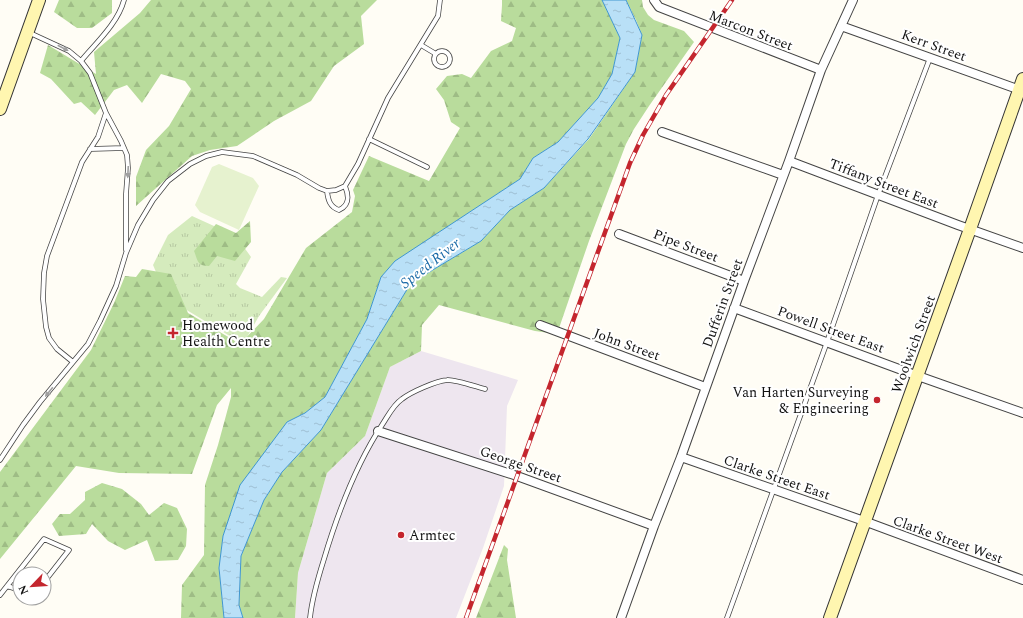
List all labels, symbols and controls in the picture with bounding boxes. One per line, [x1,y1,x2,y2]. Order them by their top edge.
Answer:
street label: Marcon Street [706,5,796,56]
street label: Kerr Street [898,24,969,67]
one-way arrow [57,45,69,52]
street label: Tiffany Street East [826,153,942,214]
one-way arrow [124,166,131,178]
street label: Pipe Street [650,223,722,268]
water label: Speed River [395,232,466,294]
street label: Dufferin Street [697,256,748,351]
street label: Woolwich Street [886,292,941,396]
street label: Powell Street East [774,300,887,359]
place label: Homewood Health Centre [182,315,270,352]
street label: John Street [591,323,663,366]
marker: Homewood Health Centre [167,327,179,339]
place label: Van Harten Surveying & Engineering [733,382,869,419]
one-way arrow [44,387,53,397]
marker: Van Harten Surveying & Engineering [872,395,882,405]
street label: George Street [477,441,565,488]
street label: Clarke Street East [721,449,833,506]
street label: Clarke Street West [890,510,1006,569]
place label: Armtec [409,525,456,546]
marker: Armtec [396,530,406,540]
north arrow [12,566,52,606]
text: N [14,582,33,598]

